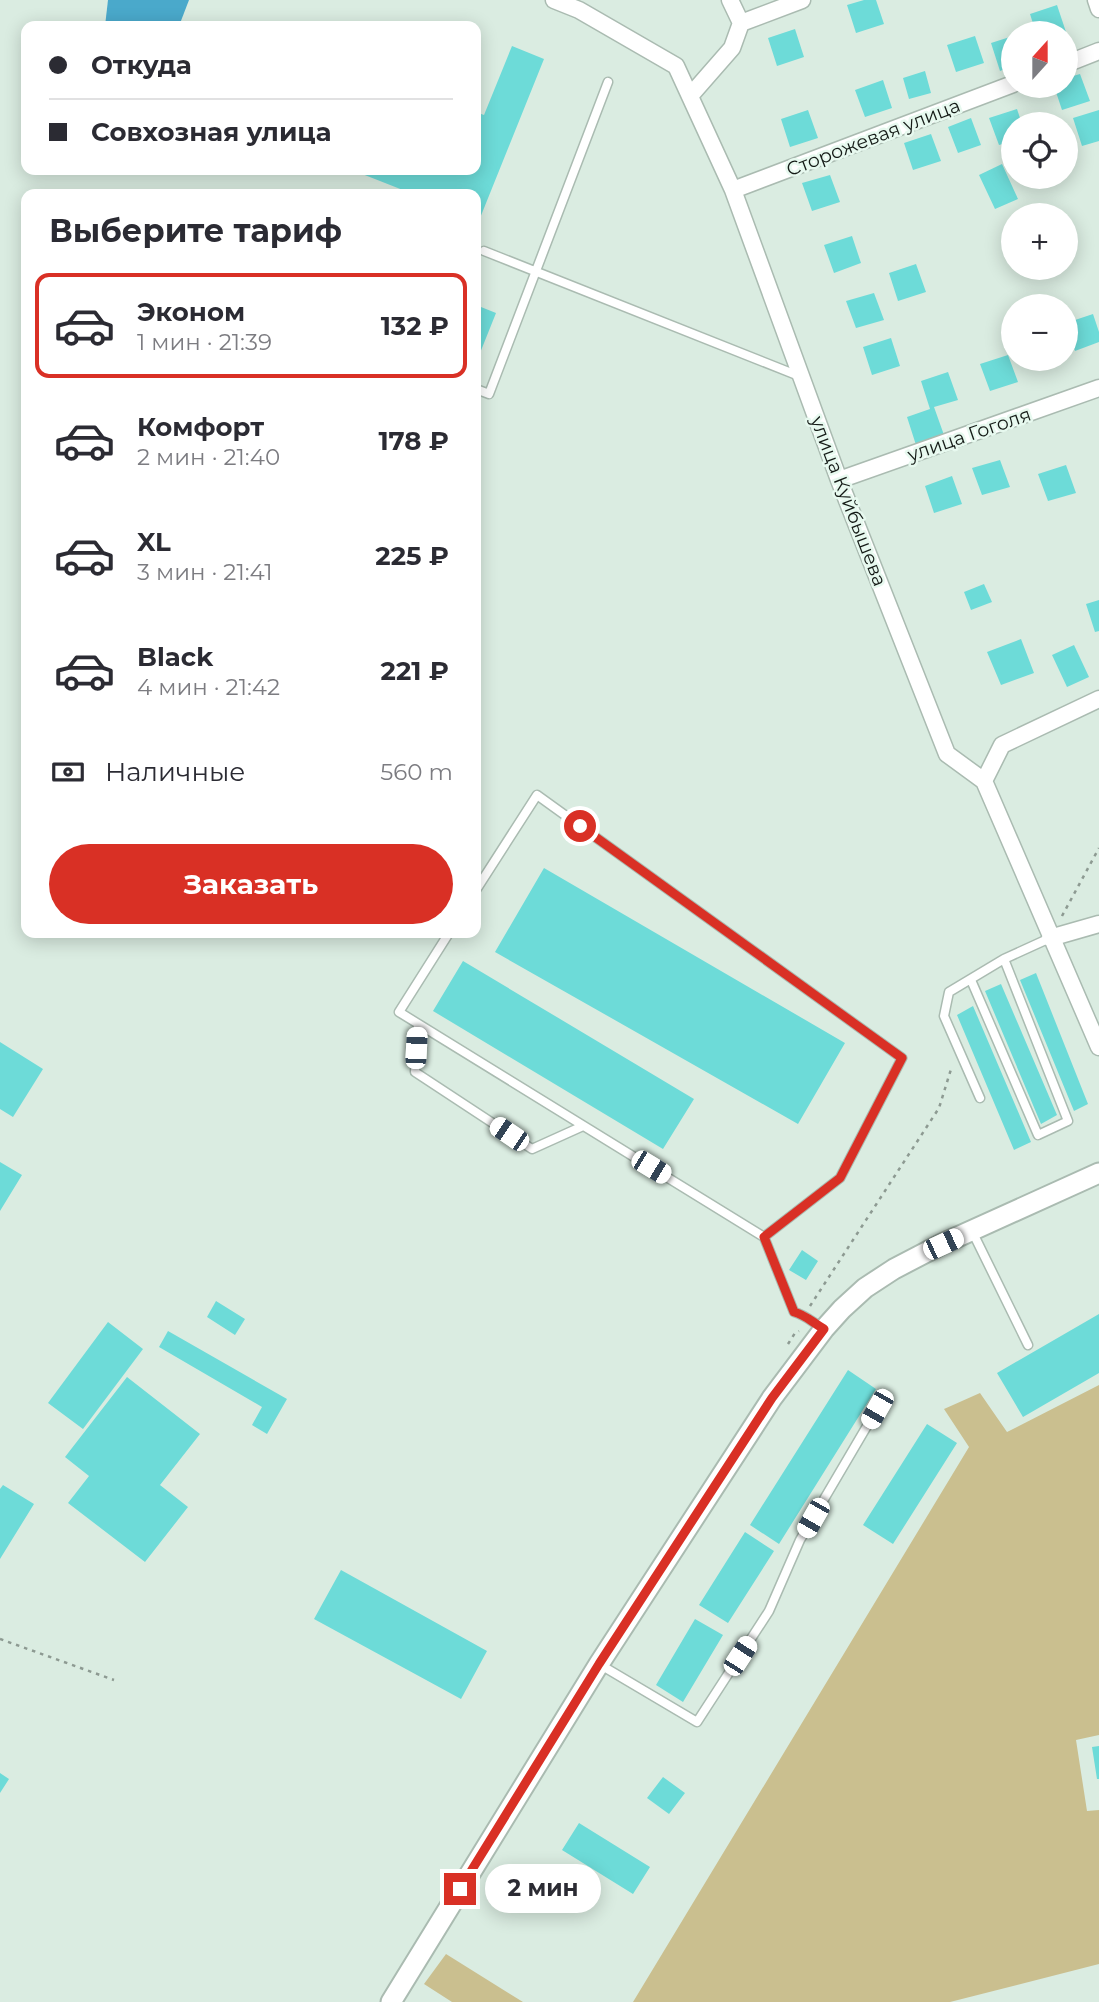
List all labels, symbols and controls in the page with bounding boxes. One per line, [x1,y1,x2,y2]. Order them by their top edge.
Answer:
north arrow [1001,21,1078,98]
map controls [1001,21,1078,371]
text: Откуда [91,49,192,81]
street label: Сторожевая улица [783,94,963,181]
button: locate [1001,112,1078,189]
text: Совхозная улица [91,116,331,148]
button: + [1001,203,1078,280]
text: Выберите тариф [49,211,342,250]
icon: car [53,294,116,357]
button: − [1001,294,1078,371]
text: Эконом [137,296,245,328]
text: 132 ₽ [381,310,449,342]
text: 1 мин · 21:39 [137,328,272,356]
street label: улица Гоголя [903,403,1034,467]
icon: car [53,409,116,472]
text: Комфорт [137,411,264,443]
street label: улица Куйбышева [805,412,892,589]
text: 178 ₽ [378,425,449,457]
text: 2 мин · 21:40 [137,443,280,471]
icon: car [53,524,116,587]
text: XL [137,526,171,558]
text: 225 ₽ [375,540,449,572]
text: 3 мин · 21:41 [137,558,273,586]
icon: car [53,639,116,702]
text: Black [137,641,213,673]
text: 221 ₽ [381,655,449,687]
text: 4 мин · 21:42 [137,673,280,701]
icon: cash [49,753,87,791]
text: Наличные [105,756,245,788]
text: 560 m [380,758,453,786]
route start [564,810,596,842]
button: Заказать [49,844,453,924]
car [405,1026,428,1070]
car [486,1114,533,1154]
car [628,1147,675,1187]
car [920,1226,967,1262]
car [858,1386,897,1432]
car [794,1495,833,1541]
car [720,1633,761,1679]
callout: 2 мин [484,1864,600,1913]
route end [444,1873,476,1905]
text: 2 мин [507,1874,579,1902]

